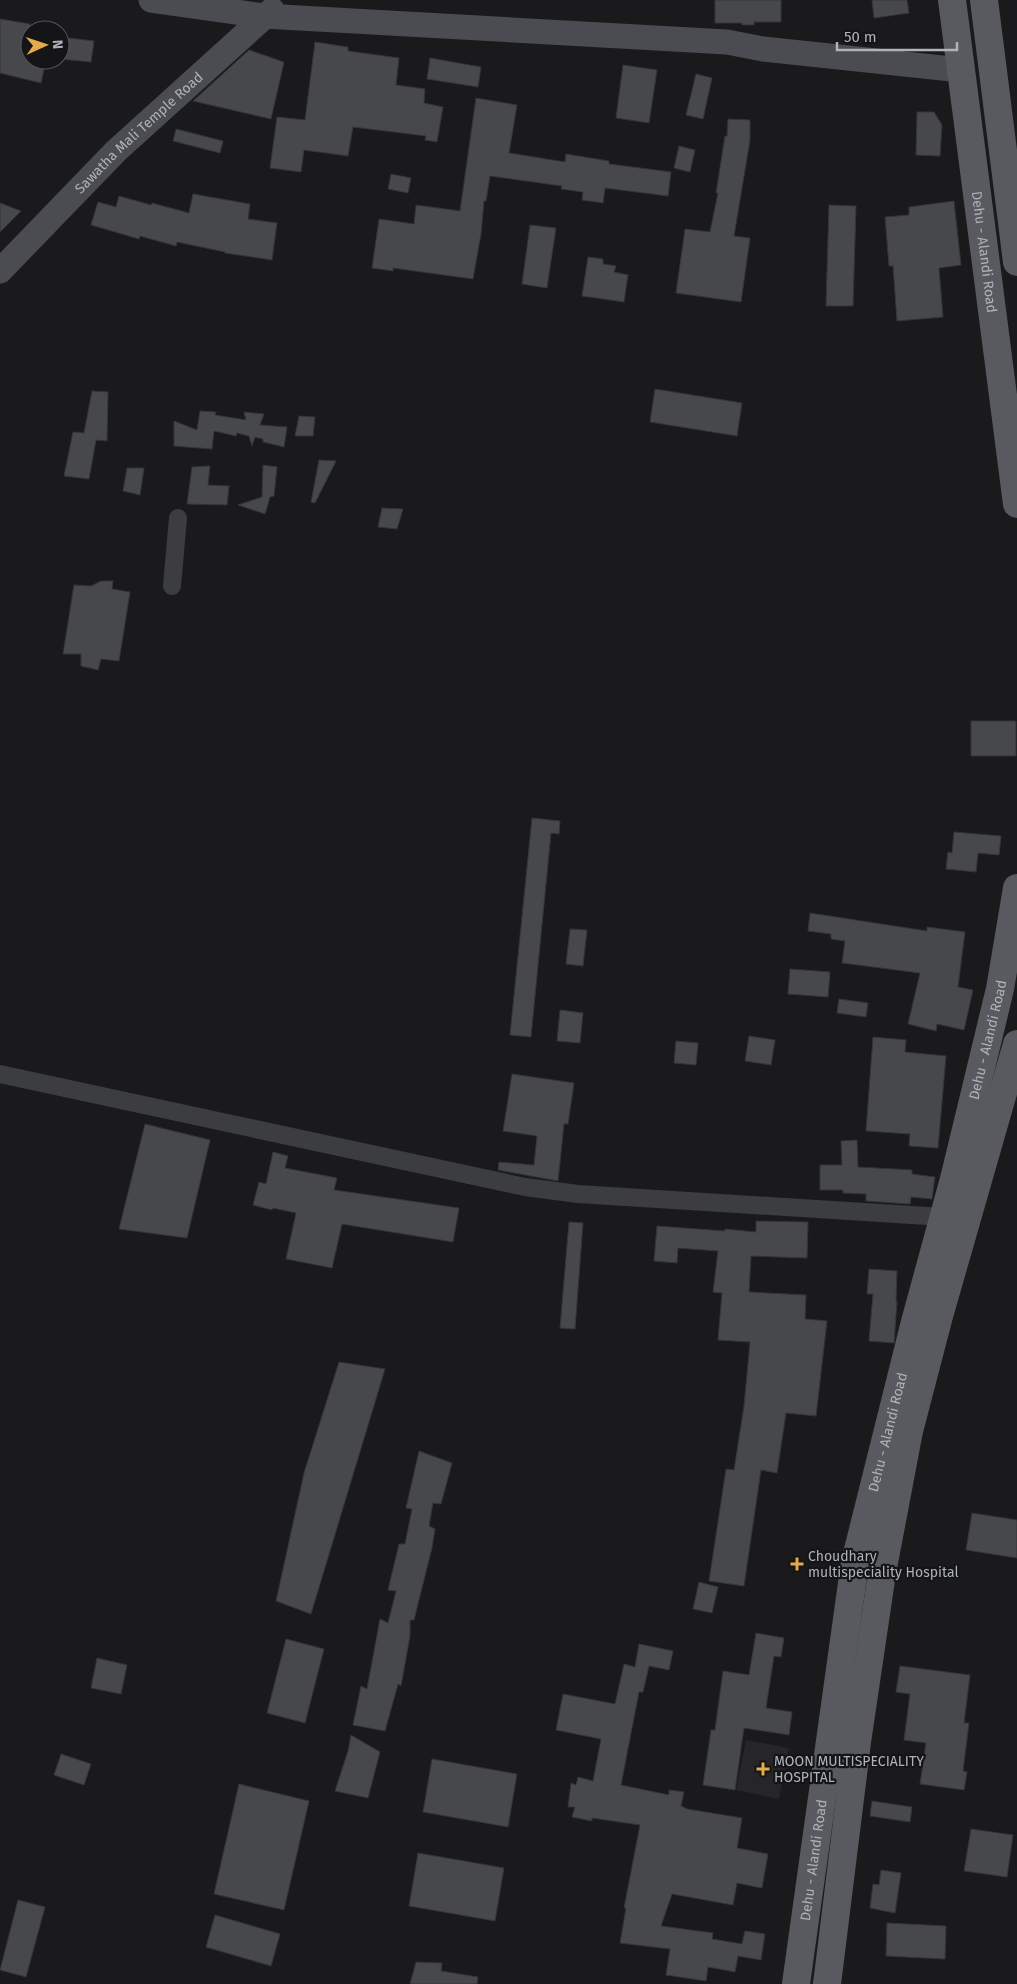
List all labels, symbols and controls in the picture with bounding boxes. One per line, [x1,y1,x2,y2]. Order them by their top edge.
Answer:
north arrow [20,20,70,70]
scale bar [837,20,957,52]
text: 50 m [844,28,877,46]
text: N [49,39,66,49]
street label: Sawatha Mali Temple Road [71,68,206,197]
street label: Dehu - Alandi Road [968,190,1001,314]
street label: Dehu - Alandi Road [965,979,1010,1101]
street label: Dehu - Alandi Road [864,1371,911,1494]
place label: Choudhary multispeciality Hospital [808,1548,959,1581]
marker: Choudhary multispeciality Hospital [790,1557,804,1571]
place label: MOON MULTISPECIALITY HOSPITAL [774,1753,924,1786]
marker: MOON MULTISPECIALITY HOSPITAL [756,1762,770,1776]
street label: Dehu - Alandi Road [796,1798,830,1922]

